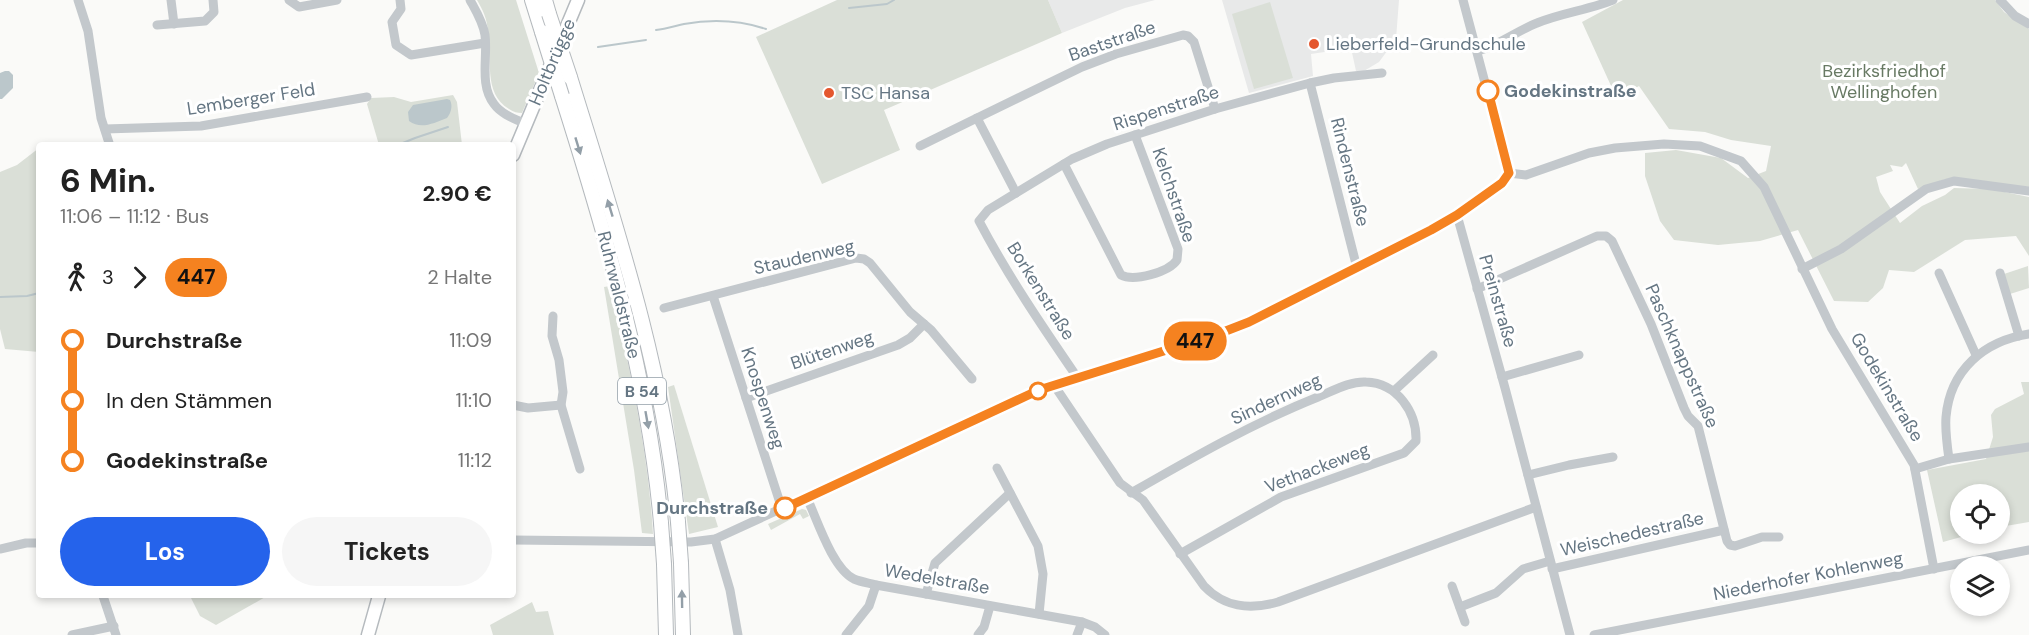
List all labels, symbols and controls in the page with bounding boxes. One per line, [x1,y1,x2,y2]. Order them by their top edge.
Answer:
street label: Holtbrügge [523,15,581,109]
street label: Baststraße [1065,15,1159,67]
place label: Lieberfeld-Grundschule [1326,32,1526,56]
marker: Lieberfeld-Grundschule [1307,37,1321,51]
park label: Bezirksfriedhof Wellinghofen [1822,59,1946,104]
street label: Lemberger Feld [185,77,317,121]
place label: Godekinstraße [1504,79,1637,103]
street label: Rispenstraße [1110,80,1222,136]
marker: Godekinstraße [1477,80,1499,102]
place label: TSC Hansa [841,81,930,105]
marker: TSC Hansa [822,86,836,100]
street label: Rindenstraße [1325,115,1375,229]
one-way arrow [574,137,583,155]
street label: Kelchstraße [1147,144,1201,246]
text: 6 Min. [60,159,156,202]
text: 2.90 € [422,179,492,208]
one-way arrow [605,199,614,217]
text: 11:06 – 11:12 · Bus [60,203,209,229]
street label: Ruhrwaldstraße [592,229,646,361]
street label: Staudenweg [751,234,857,280]
street label: Borkenstraße [1001,237,1081,345]
street label: Preinstraße [1473,252,1523,350]
icon: walk [60,261,93,294]
icon: forward [123,261,156,294]
text: 447 [177,263,215,291]
text: 3 [102,264,114,290]
text: 2 Halte [427,264,492,290]
street label: Paschknappstraße [1639,280,1725,432]
line badge: 447 [1160,322,1230,360]
street label: Blütenweg [787,325,877,375]
text: Durchstraße [106,326,242,355]
text: 11:09 [449,327,492,353]
text: 447 [1176,327,1214,355]
street label: Godekinstraße [1845,328,1929,446]
street label: Knospenweg [735,344,791,452]
street label: Sindernweg [1227,368,1325,430]
road number: B 54 [618,378,666,404]
unlabelled marker [1029,382,1047,400]
text: In den Stämmen [106,386,272,415]
text: 11:10 [456,387,492,413]
one-way arrow [643,410,652,429]
street label: Vethackeweg [1261,437,1373,499]
text: Godekinstraße [106,446,268,475]
text: 11:12 [458,447,492,473]
map controls [1950,484,2010,616]
button: locate [1950,484,2010,544]
place label: Durchstraße [656,496,768,520]
marker: Durchstraße [774,497,796,519]
street label: Weischedestraße [1558,506,1706,562]
button: Los [60,517,270,586]
button: Tickets [282,517,492,586]
street label: Niederhofer Kohlenweg [1711,546,1905,606]
button: layers [1950,556,2010,616]
street label: Wedelstraße [883,558,991,600]
one-way arrow [677,589,687,608]

